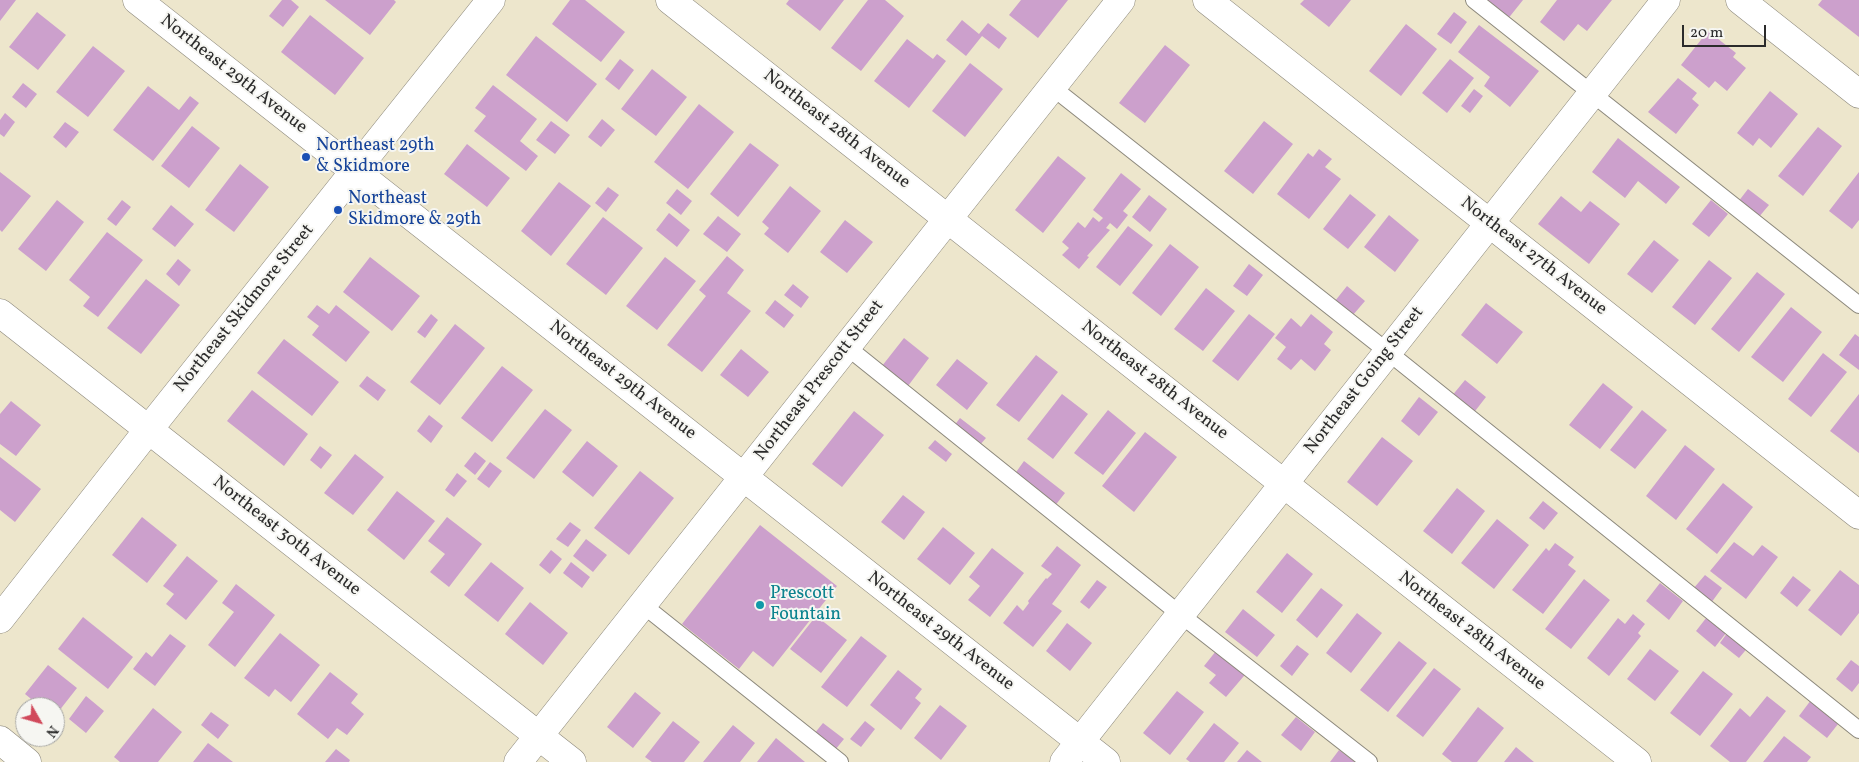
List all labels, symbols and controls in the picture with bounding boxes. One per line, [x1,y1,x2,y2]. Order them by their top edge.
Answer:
street label: Northeast 29th Avenue [155,11,311,139]
scale bar [1684,15,1768,47]
text: 20 m [1690,23,1723,44]
street label: Northeast 28th Avenue [758,66,914,194]
place label: Northeast 29th & Skidmore [316,136,435,178]
marker: Northeast 29th & Skidmore [300,151,312,163]
place label: Northeast Skidmore & 29th [348,189,481,232]
street label: Northeast 27th Avenue [1455,193,1611,321]
marker: Northeast Skidmore & 29th [332,204,344,216]
street label: Northeast Skidmore Street [170,220,320,398]
street label: Northeast Prescott Street [751,296,889,466]
street label: Northeast Going Street [1301,303,1429,459]
street label: Northeast 29th Avenue [544,317,700,445]
street label: Northeast 28th Avenue [1076,317,1232,445]
street label: Northeast 30th Avenue [208,473,364,601]
street label: Northeast 29th Avenue [862,568,1018,696]
street label: Northeast 28th Avenue [1393,568,1549,696]
place label: Prescott Fountain [770,584,841,626]
marker: Prescott Fountain [754,599,766,611]
north arrow [15,697,65,747]
text: N [41,721,62,741]

